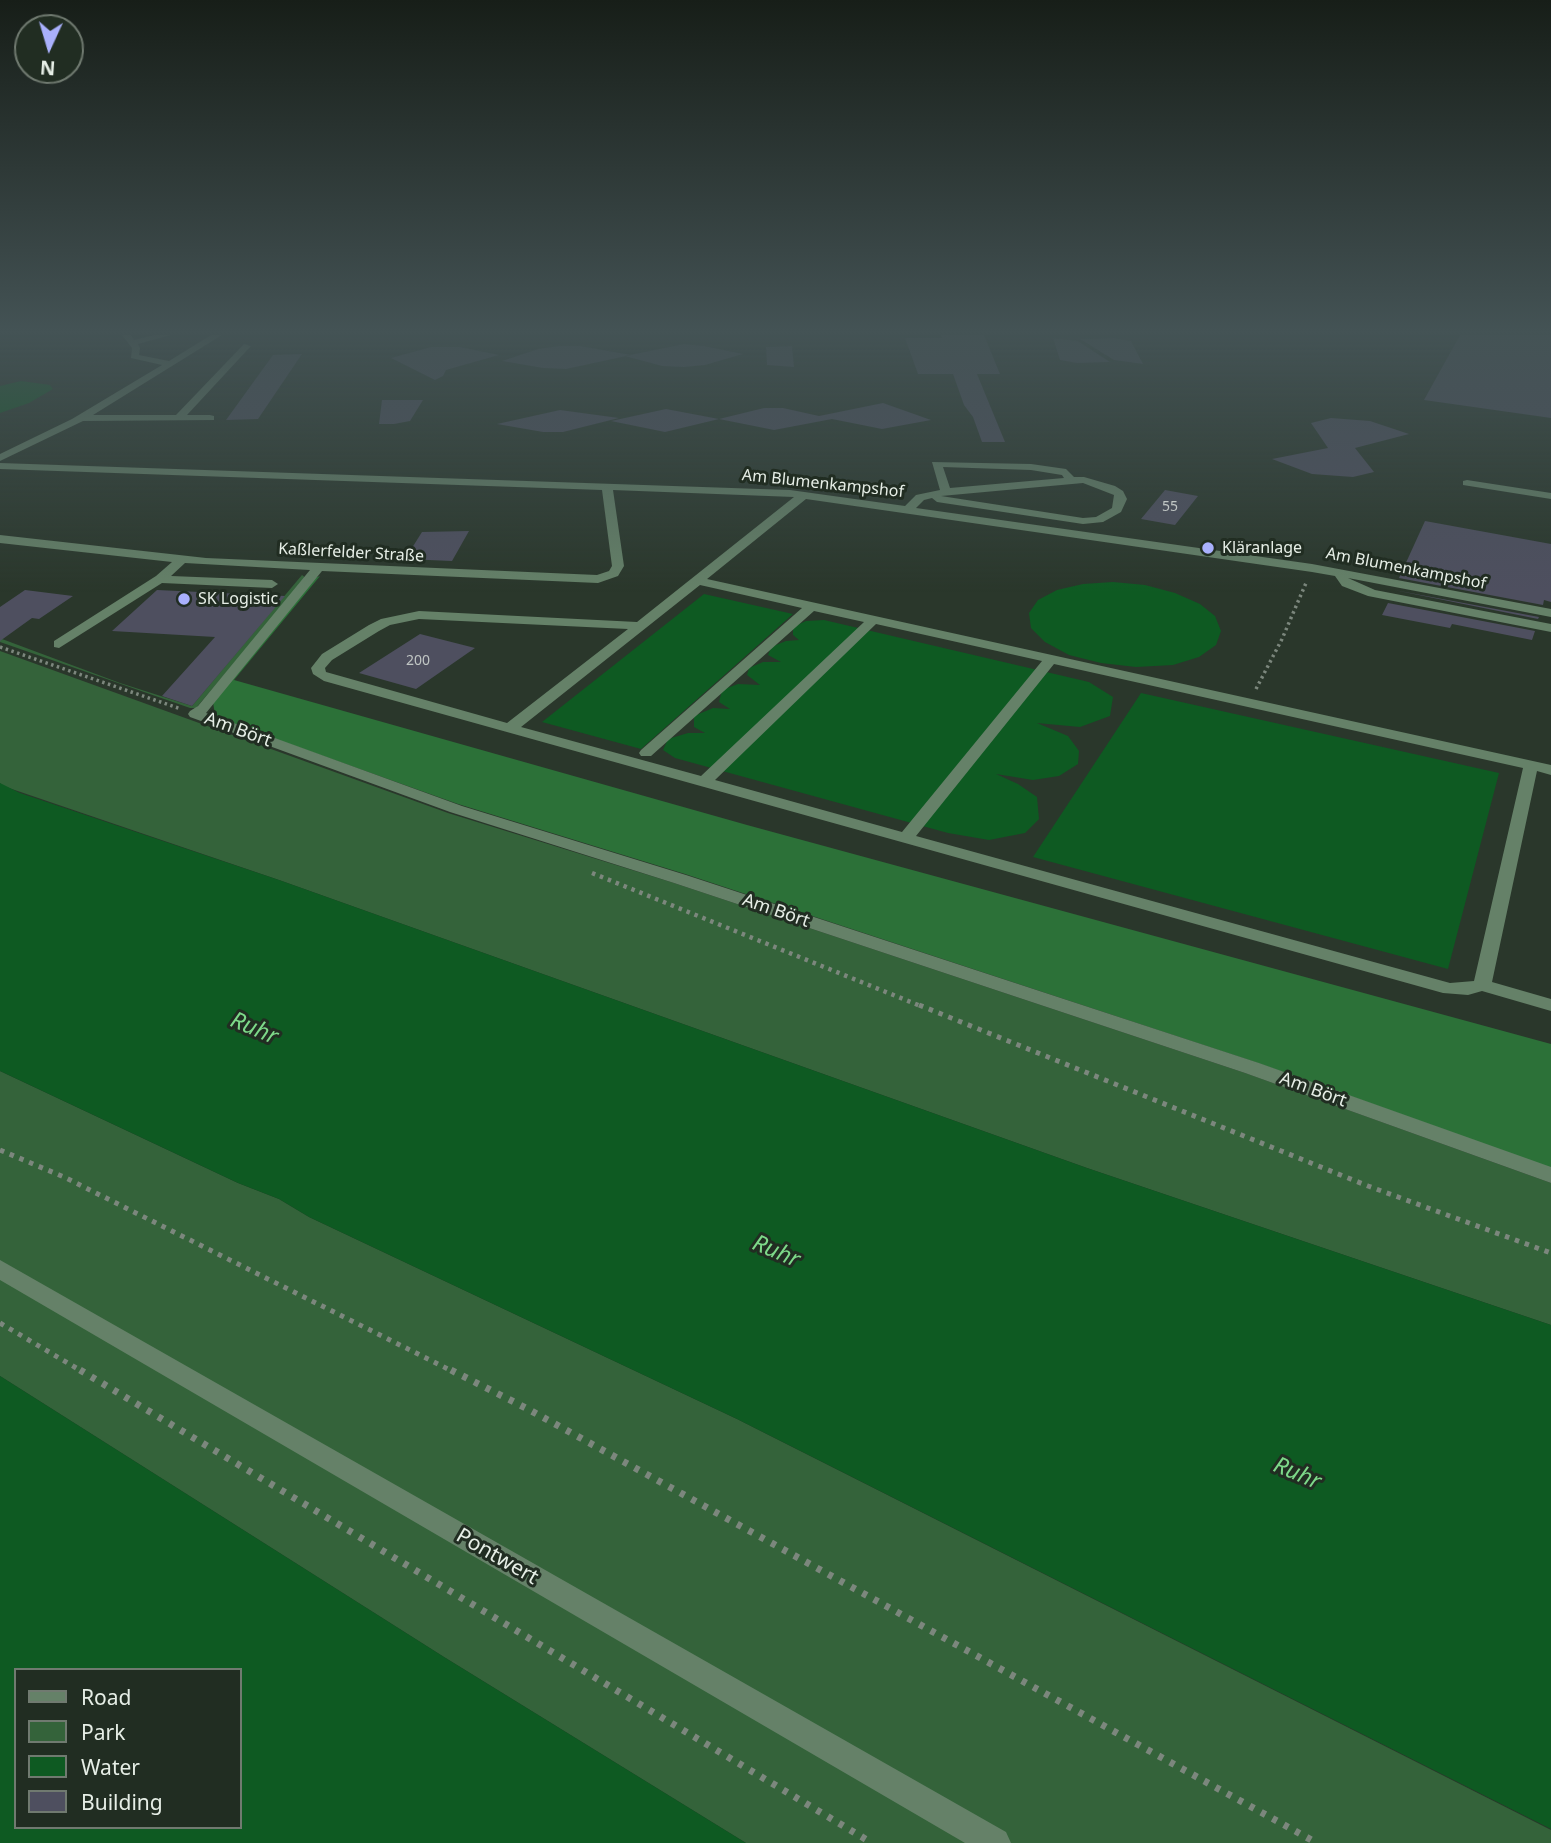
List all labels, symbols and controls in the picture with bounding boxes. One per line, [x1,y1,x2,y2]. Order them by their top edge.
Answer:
north arrow [14,14,84,84]
text: N [39,54,56,81]
street label: Am Blumenkampshof [741,466,905,502]
house number: 55 [1162,499,1178,515]
place label: Kläranlage [1222,538,1302,558]
street label: Kaßlerfelder Straße [278,540,424,566]
marker: Kläranlage [1200,540,1216,556]
street label: Am Blumenkampshof [1324,544,1488,594]
place label: SK Logistic [198,589,278,609]
marker: SK Logistic [176,591,192,607]
house number: 200 [406,653,430,669]
street label: Am Bört [202,708,274,752]
street label: Am Bört [740,889,812,933]
water label: Ruhr [226,1007,282,1051]
street label: Am Bört [1277,1068,1349,1112]
water label: Ruhr [748,1230,804,1274]
water label: Ruhr [1269,1452,1325,1496]
street label: Pontwert [451,1523,543,1591]
legend [14,1668,242,1829]
text: Road [81,1683,131,1711]
text: Park [81,1718,125,1746]
text: Water [81,1753,140,1781]
text: Building [81,1788,163,1816]

